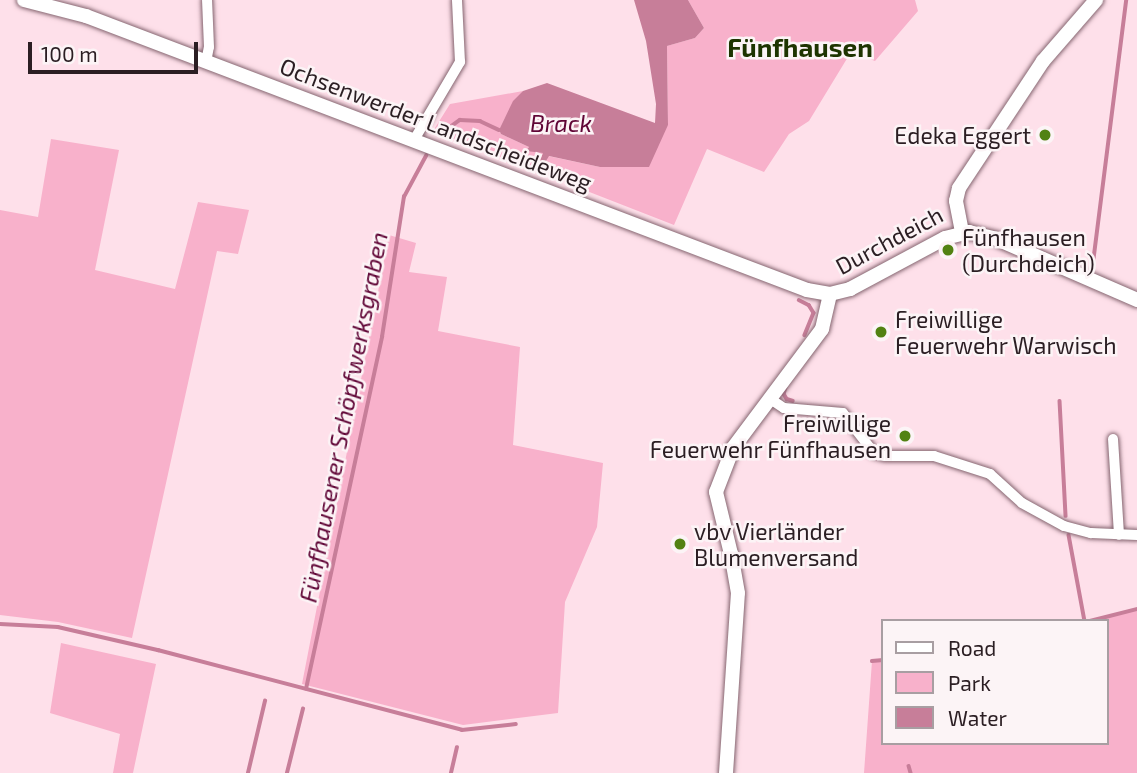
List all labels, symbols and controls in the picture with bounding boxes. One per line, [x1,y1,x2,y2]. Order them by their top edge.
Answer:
scale bar [32,28,201,72]
district label: Fünfhausen [727,31,873,63]
text: 100 m [41,41,98,66]
street label: Ochsenwerder Landscheideweg [276,52,596,196]
water label: Brack [530,109,592,137]
place label: Edeka Eggert [894,121,1031,149]
marker: Edeka Eggert [1037,127,1053,143]
street label: Durchdeich [831,200,947,280]
place label: Fünfhausen (Durchdeich) [962,223,1095,277]
water label: Fünfhausener Schöpfwerksgraben [293,229,393,605]
marker: Fünfhausen (Durchdeich) [940,242,956,258]
place label: Freiwillige Feuerwehr Warwisch [895,305,1117,359]
marker: Freiwillige Feuerwehr Warwisch [873,324,889,340]
place label: Freiwillige Feuerwehr Fünfhausen [649,409,891,463]
marker: Freiwillige Feuerwehr Fünfhausen [897,428,913,444]
place label: vbv Vierländer Blumenversand [694,517,859,571]
marker: vbv Vierländer Blumenversand [672,536,688,552]
legend [881,619,1109,745]
text: Road [948,635,996,660]
text: Park [948,670,991,695]
text: Water [948,705,1007,730]

